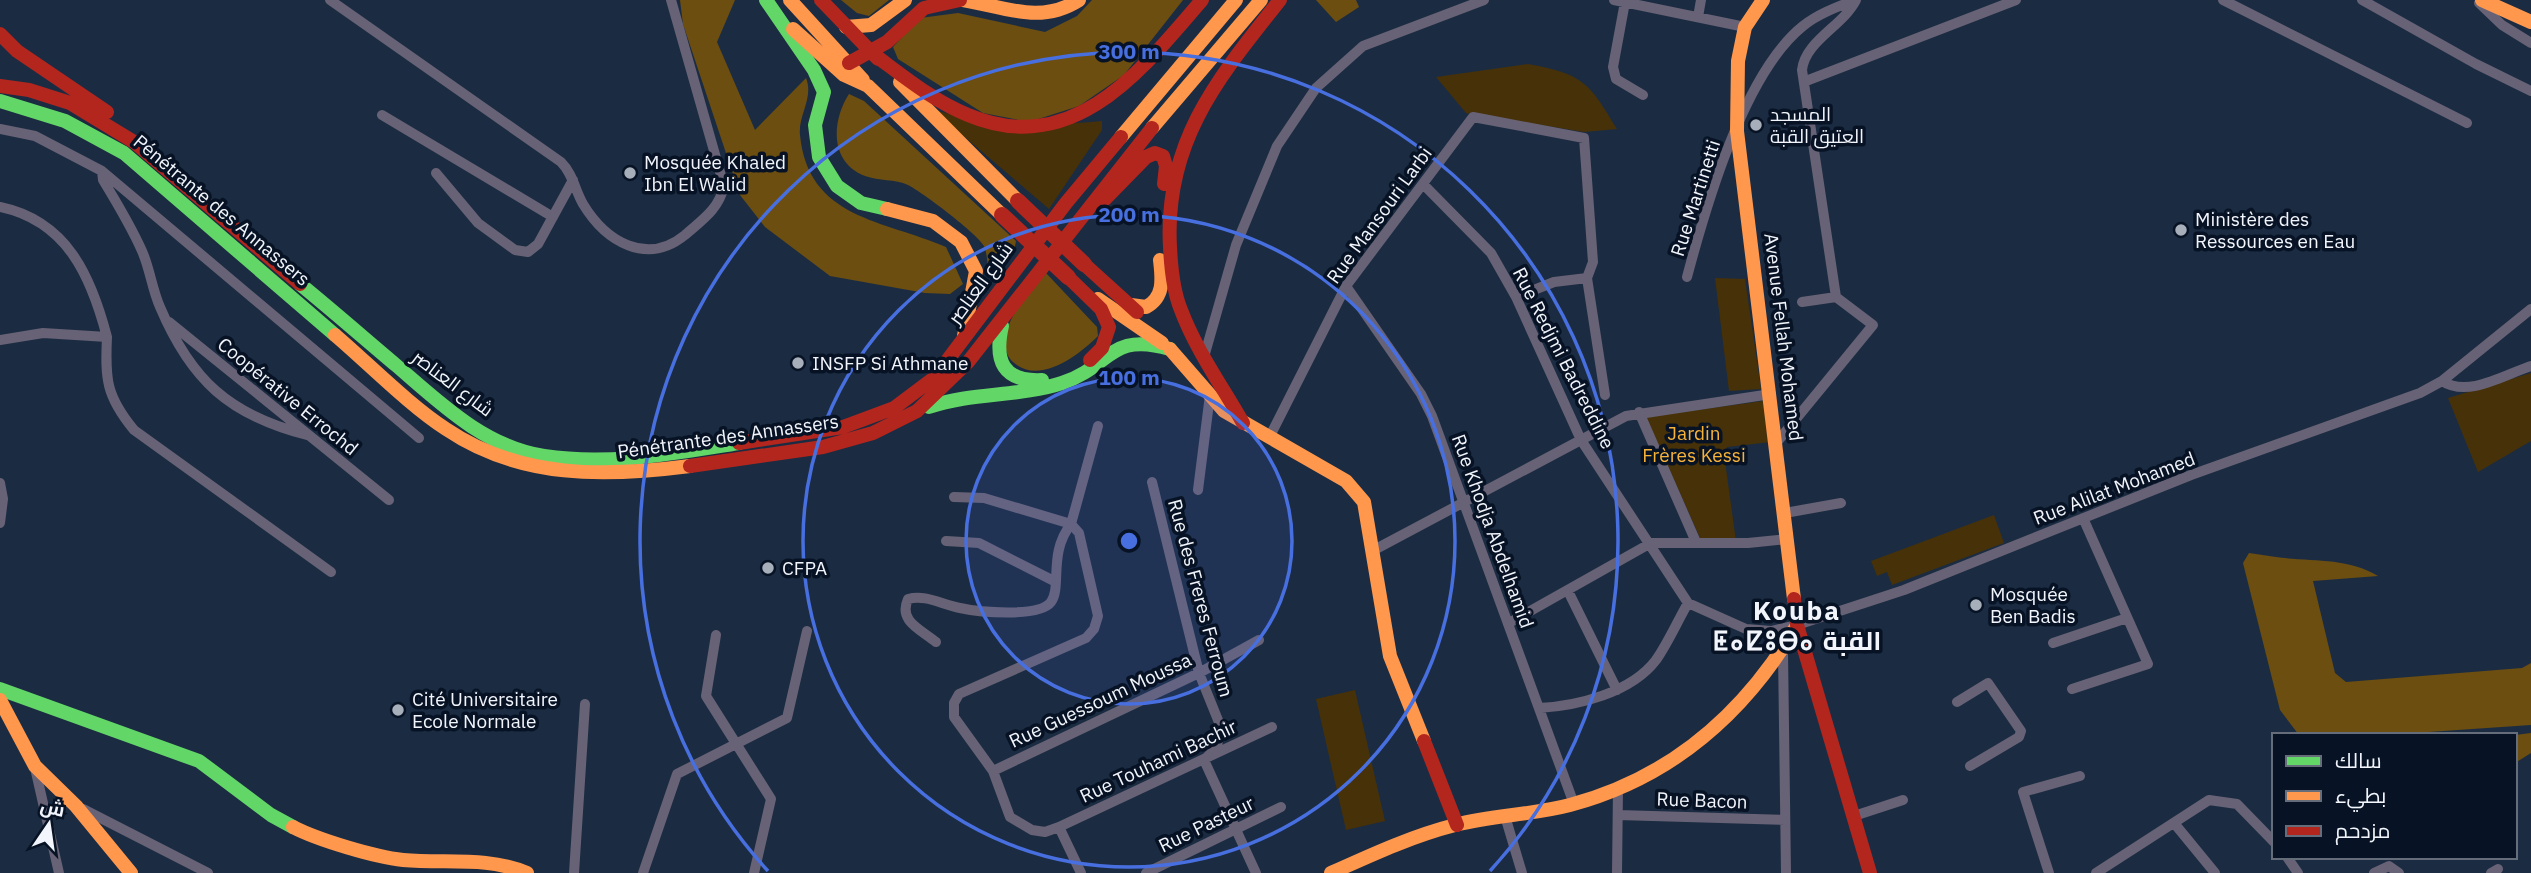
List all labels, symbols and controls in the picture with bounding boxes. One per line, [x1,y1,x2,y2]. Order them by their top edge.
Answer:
text: 300 m [1098,37,1160,65]
place label: المسجد العتيق القبة [1770,102,1864,149]
marker: المسجد العتيق القبة [1748,117,1764,133]
street label: Pénétrante des Annassers [129,129,315,291]
street label: Rue Martinetti [1665,137,1725,259]
street label: Rue Mansouri Larbi [1321,142,1437,288]
place label: Mosquée Khaled Ibn El Walid [644,150,786,196]
marker: Mosquée Khaled Ibn El Walid [622,165,638,181]
text: 200 m [1098,200,1160,228]
place label: Ministère des Ressources en Eau [2195,207,2355,253]
marker: Ministère des Ressources en Eau [2173,222,2189,238]
street label: Avenue Fellah Mohamed [1759,232,1809,442]
street label: شارع العناصر [942,237,1019,331]
street label: Rue Redjmi Badreddine [1508,263,1620,453]
street label: Coopérative Errochd [213,332,363,460]
street label: شارع العناصر [406,344,498,423]
place label: INSFP Si Athmane [812,351,969,375]
marker: INSFP Si Athmane [790,355,806,371]
text: 100 m [1098,363,1160,391]
street label: Pénétrante des Annassers [616,409,840,463]
park label: Jardin Frères Kessi [1642,421,1746,467]
street label: Rue Khodja Abdelhamid [1447,431,1539,631]
street label: Rue Alilat Mohamed [2030,446,2198,530]
street label: Rue des Freres Ferroum [1163,496,1239,700]
centre of rings [1117,529,1141,553]
place label: CFPA [782,556,827,580]
marker: CFPA [760,560,776,576]
place label: Mosquée Ben Badis [1990,582,2076,628]
district label: Kouba ⵟⴰⵇⵓⴱⴰ القبة [1713,593,1881,657]
marker: Mosquée Ben Badis [1968,597,1984,613]
street label: Rue Guessoum Moussa [1005,647,1195,753]
place label: Cité Universitaire Ecole Normale [412,687,558,733]
marker: Cité Universitaire Ecole Normale [390,702,406,718]
street label: Rue Touhami Bachir [1076,714,1240,808]
legend [2272,733,2517,859]
text: سالك [2335,746,2382,774]
text: بطيء [2335,781,2386,812]
street label: Rue Bacon [1656,786,1748,814]
north arrow [14,789,84,859]
street label: Rue Pasteur [1154,791,1258,857]
text: ش [38,793,67,822]
text: مزدحم [2335,816,2390,845]

